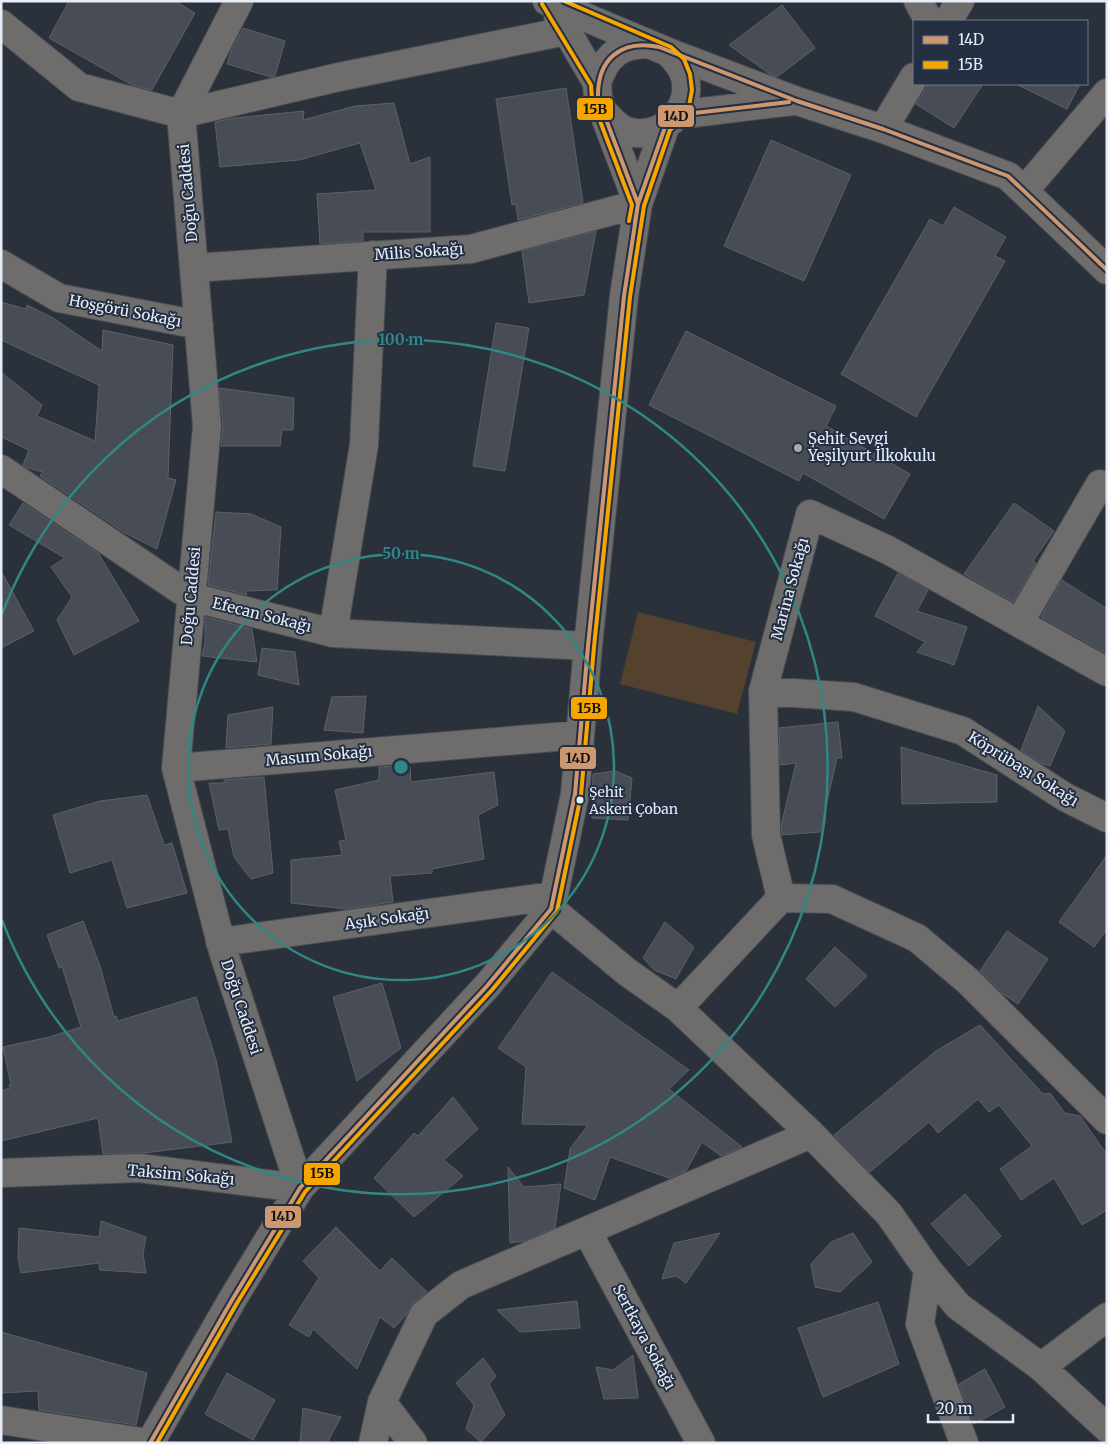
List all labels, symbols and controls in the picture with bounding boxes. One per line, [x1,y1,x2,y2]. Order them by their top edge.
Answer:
legend [913,20,1088,85]
text: 14D [958,30,984,49]
text: 15B [958,55,983,74]
line badge: 15B [576,97,614,121]
text: 15B [583,100,607,118]
line badge: 14D [657,104,695,128]
text: 14D [663,107,689,125]
street label: Doğu Caddesi [174,143,201,243]
street label: Milis Sokağı [374,239,464,264]
street label: Hoşgörü Sokağı [67,290,183,331]
text: 100 m [379,330,423,349]
place label: Şehit Sevgi Yeşilyurt İlkokulu [807,429,936,465]
marker: Şehit Sevgi Yeşilyurt İlkokulu [792,442,804,454]
street label: Marina Sokağı [767,535,812,642]
text: 50 m [382,544,420,563]
street label: Doğu Caddesi [177,546,204,646]
street label: Efecan Sokağı [211,593,314,636]
line badge: 15B [570,696,608,720]
text: 15B [577,699,601,717]
street label: Köprübaşı Sokağı [965,727,1082,810]
street label: Masum Sokağı [265,741,373,770]
line badge: 14D [559,746,597,770]
text: 14D [565,749,591,767]
centre of rings [392,758,410,776]
place label: Şehit Askeri Çoban [588,783,678,818]
marker: Şehit Askeri Çoban [575,795,585,805]
street label: Aşık Sokağı [343,903,430,934]
street label: Doğu Caddesi [217,957,266,1057]
street label: Taksim Sokağı [127,1160,236,1189]
line badge: 15B [303,1162,341,1186]
text: 15B [310,1164,334,1182]
line badge: 14D [264,1205,302,1229]
text: 14D [270,1207,296,1225]
street label: Sertkaya Sokağı [609,1281,680,1393]
scale bar [928,1392,1013,1424]
text: 20 m [936,1399,973,1418]

